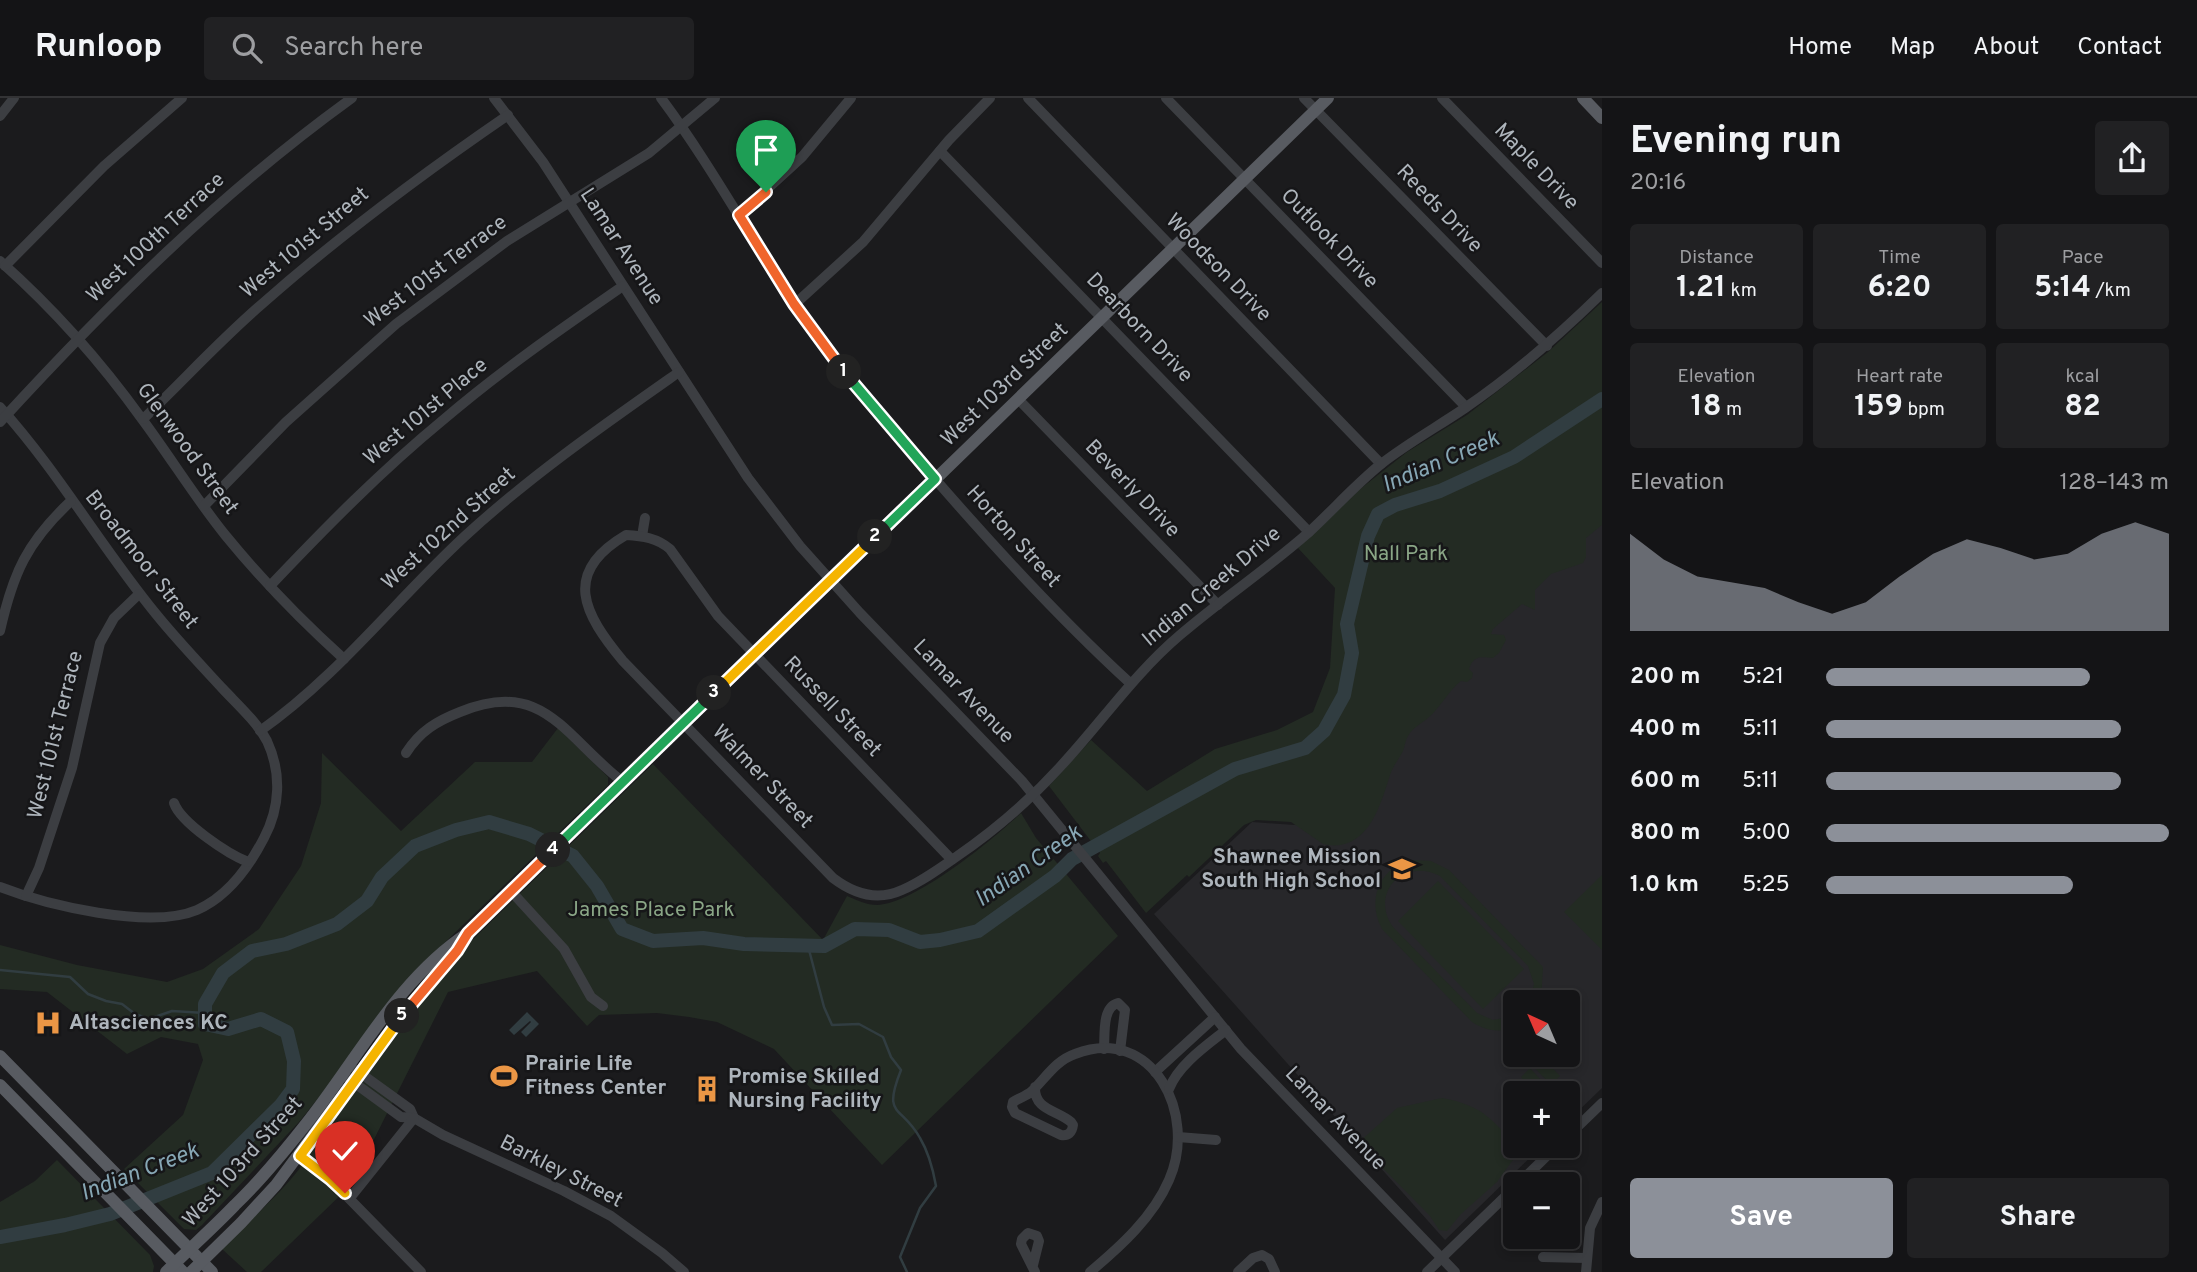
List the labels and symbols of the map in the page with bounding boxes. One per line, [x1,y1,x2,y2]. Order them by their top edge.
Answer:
street label: Maple Drive [1488,118,1584,216]
pin [736,120,796,192]
street label: Reeds Drive [1390,159,1488,259]
street label: West 100th Terrace [81,167,231,309]
street label: West 101st Street [235,181,375,305]
street label: Lamar Avenue [573,183,669,311]
street label: Outlook Drive [1274,183,1384,295]
street label: Woodson Drive [1159,208,1277,328]
street label: West 101st Terrace [359,209,513,335]
street label: Dearborn Drive [1080,267,1198,389]
street label: West 103rd Street [936,317,1074,453]
street label: West 101st Place [358,352,494,472]
pin: 1 [826,354,862,390]
street label: Glenwood Street [130,378,244,520]
water label: Indian Creek [1378,425,1504,501]
street label: Beverly Drive [1078,434,1186,544]
street label: West 102nd Street [376,462,522,596]
street label: Horton Street [960,480,1066,594]
street label: Broadmoor Street [78,485,204,635]
pin: 2 [858,520,892,555]
street label: Indian Creek Drive [1137,521,1287,653]
park label: Nall Park [1364,541,1448,568]
street label: Lamar Avenue [906,634,1020,750]
street label: West 101st Terrace [22,648,90,822]
street label: Russell Street [777,651,887,763]
pin: 3 [696,676,732,710]
street label: Walmer Street [706,719,818,835]
water label: Indian Creek [970,819,1089,915]
pin: 4 [536,832,570,868]
place label: Shawnee Mission South High School [1201,844,1381,895]
school or university icon: Shawnee Mission South High School [1387,854,1417,884]
park label: James Place Park [567,897,735,924]
north arrow [1503,990,1580,1068]
pin: 5 [384,998,420,1034]
hospital icon: Altasciences KC [33,1008,63,1038]
place label: Altasciences KC [69,1010,228,1037]
place label: Prairie Life Fitness Center [525,1051,667,1102]
sports icon: Prairie Life Fitness Center [489,1061,519,1091]
street label: Lamar Avenue [1278,1061,1392,1177]
place label: Promise Skilled Nursing Facility [728,1064,882,1115]
building icon: Promise Skilled Nursing Facility [692,1074,722,1104]
street label: West 103rd Street [177,1091,309,1233]
pin [315,1121,375,1193]
street label: Barkley Street [495,1129,627,1215]
water label: Indian Creek [77,1137,204,1209]

